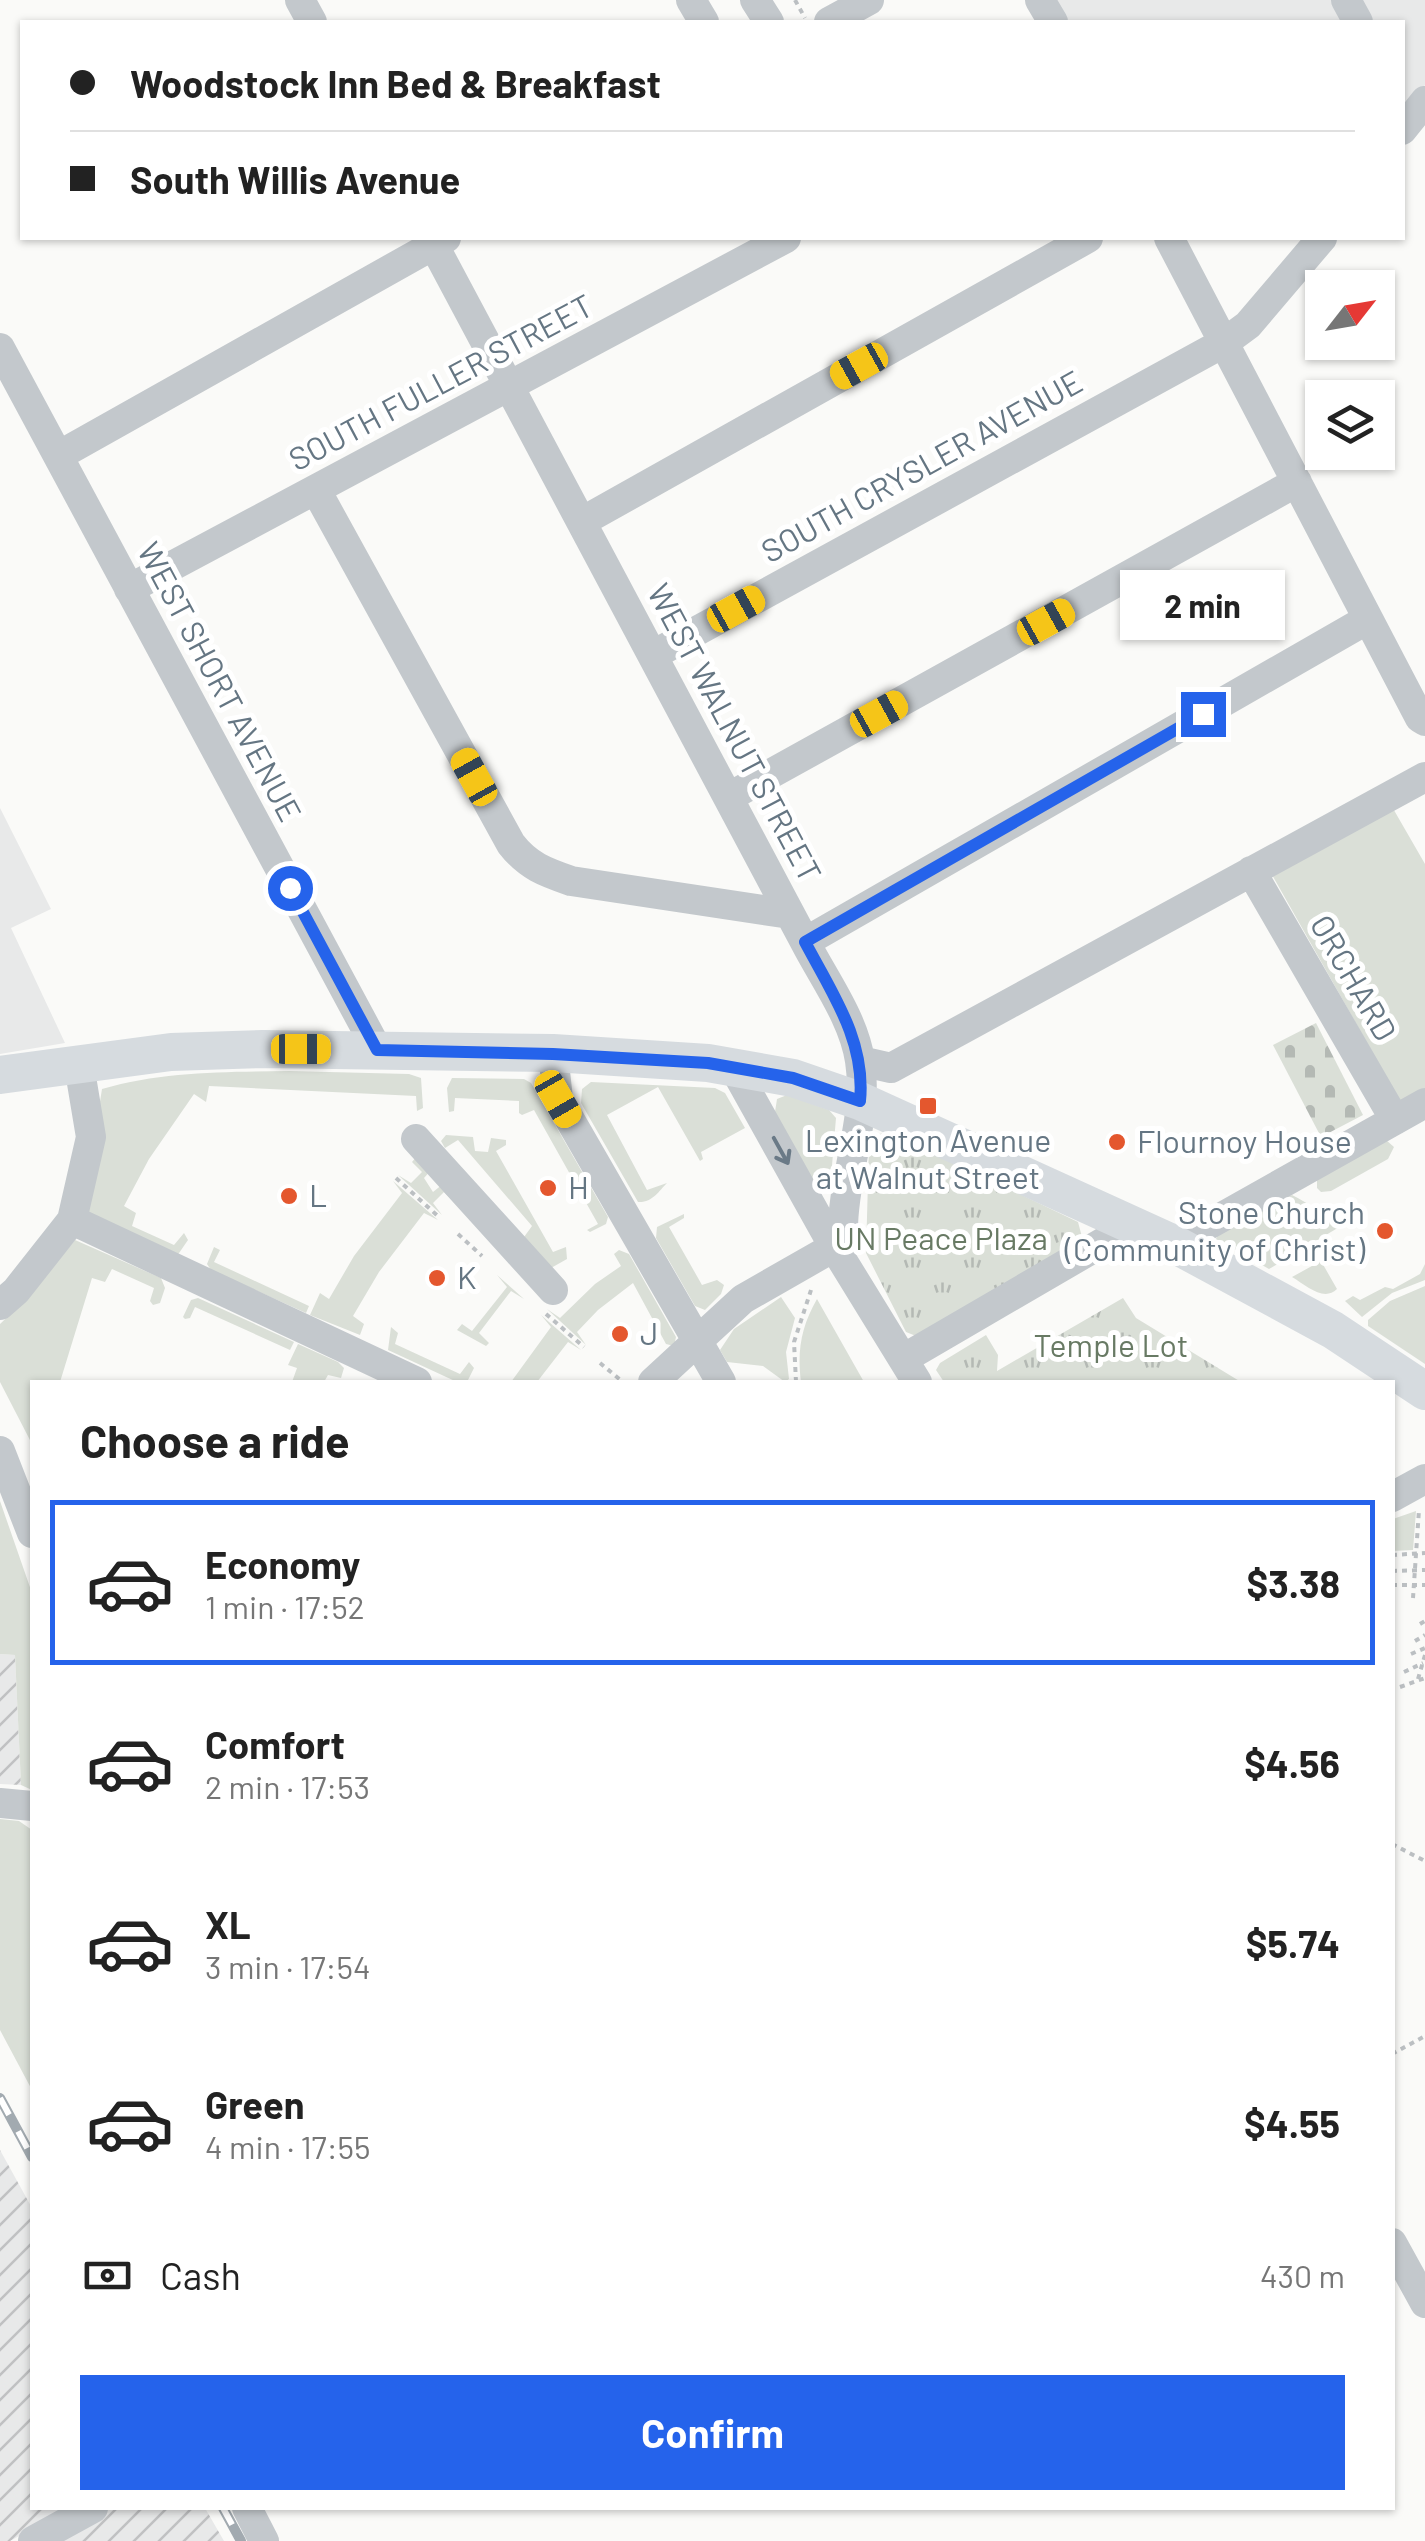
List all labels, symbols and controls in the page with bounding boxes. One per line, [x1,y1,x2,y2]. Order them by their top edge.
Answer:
text: Woodstock Inn Bed & Breakfast [130,60,661,106]
text: South Willis Avenue [130,156,460,202]
north arrow [1305,270,1395,360]
map controls [1305,270,1395,470]
street label: SOUTH FULLER STREET [282,285,598,477]
car [825,338,893,394]
street label: SOUTH CRYSLER AVENUE [754,361,1088,569]
button: layers [1305,380,1395,470]
street label: WEST SHORT AVENUE [131,535,310,827]
callout: 2 min [1120,569,1286,639]
street label: WEST WALNUT STREET [641,577,830,888]
car [702,581,770,637]
text: 2 min [1164,586,1241,624]
car [1012,594,1080,650]
car [845,686,913,742]
route end [1181,692,1226,737]
car [446,743,502,811]
route start [268,866,313,911]
street label: ORCHARD [1304,907,1406,1047]
car [271,1034,331,1064]
car [530,1066,586,1132]
marker: Lexington Avenue at Walnut Street [917,1095,939,1117]
place label: Lexington Avenue at Walnut Street [805,1120,1051,1195]
place label: Flournoy House [1137,1121,1352,1159]
marker: Flournoy House [1106,1131,1128,1153]
one-way arrow [772,1136,792,1165]
place label: H [568,1167,589,1205]
place label: L [309,1175,327,1213]
marker: H [537,1177,559,1199]
marker: L [278,1185,300,1207]
place label: Stone Church (Community of Christ) [1064,1192,1366,1267]
park label: UN Peace Plaza [834,1218,1048,1256]
marker: Stone Church (Community of Christ) [1374,1220,1396,1242]
place label: K [457,1257,477,1295]
marker: K [426,1267,448,1289]
place label: J [640,1313,658,1351]
marker: J [609,1323,631,1345]
park label: Temple Lot [1033,1325,1189,1363]
text: Choose a ride [80,1413,350,1467]
icon: car [85,1538,175,1628]
text: Economy [205,1541,360,1587]
text: $3.38 [1246,1560,1340,1606]
text: 1 min · 17:52 [205,1587,365,1625]
icon: car [85,1718,175,1808]
text: Comfort [205,1721,345,1767]
text: $4.56 [1244,1740,1340,1786]
text: 2 min · 17:53 [205,1767,370,1805]
icon: car [85,1898,175,1988]
text: XL [205,1901,251,1947]
text: $5.74 [1246,1920,1340,1966]
text: 3 min · 17:54 [205,1947,371,1985]
icon: car [85,2078,175,2168]
text: Green [205,2081,305,2127]
text: $4.55 [1244,2100,1340,2146]
text: 4 min · 17:55 [205,2127,371,2165]
icon: cash [80,2248,135,2303]
text: Cash [160,2252,241,2298]
text: 430 m [1260,2256,1345,2294]
button: Confirm [80,2375,1345,2490]

